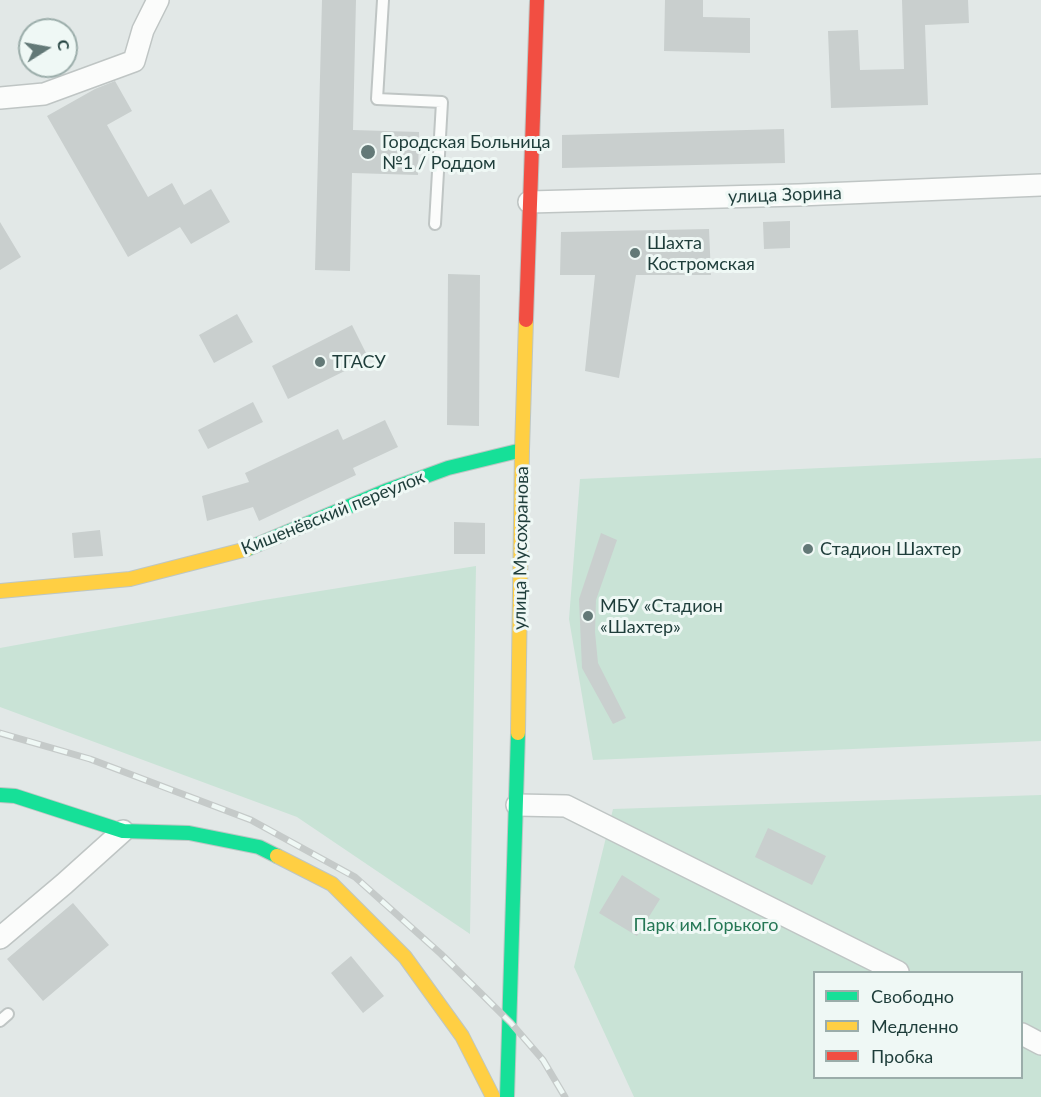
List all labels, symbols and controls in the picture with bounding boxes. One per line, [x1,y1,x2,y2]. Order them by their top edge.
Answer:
north arrow [18,18,78,78]
text: С [54,38,75,52]
place label: Городская Больница №1 / Роддом [382,131,551,174]
marker: Городская Больница №1 / Роддом [359,143,377,161]
street label: улица Зорина [728,182,842,208]
place label: Шахта Костромская [647,232,755,274]
marker: Шахта Костромская [628,246,642,260]
place label: ТГАСУ [332,351,386,373]
marker: ТГАСУ [313,355,327,369]
street label: Кишенёвский переулок [238,466,428,560]
street label: улица Мусохранова [509,466,533,630]
place label: Стадион Шахтер [820,538,961,560]
marker: Стадион Шахтер [801,542,815,556]
place label: МБУ «Стадион «Шахтер» [600,595,723,638]
marker: МБУ «Стадион «Шахтер» [581,609,595,623]
park label: Парк им.Горького [633,914,779,936]
legend [813,971,1023,1079]
text: Свободно [871,985,954,1007]
text: Медленно [871,1015,959,1037]
text: Пробка [871,1045,933,1067]

